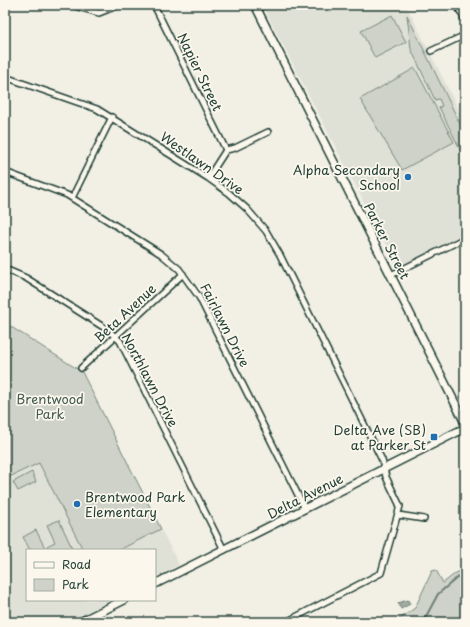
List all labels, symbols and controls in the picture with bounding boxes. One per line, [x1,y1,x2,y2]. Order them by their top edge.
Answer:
street label: Napier Street [173,30,228,114]
street label: Westlawn Drive [157,127,248,198]
place label: Alpha Secondary School [293,160,400,194]
marker: Alpha Secondary School [403,172,413,182]
street label: Parker Street [360,199,415,282]
street label: Beta Avenue [90,279,160,346]
street label: Fairlawn Drive [196,280,255,370]
street label: Northlawn Drive [118,330,183,430]
park label: Brentwood Park [16,389,84,423]
place label: Delta Ave (SB) at Parker St [334,420,426,454]
marker: Delta Ave (SB) at Parker St [429,432,439,442]
street label: Delta Avenue [264,468,346,523]
place label: Brentwood Park Elementary [85,487,185,521]
marker: Brentwood Park Elementary [72,499,82,509]
legend [26,549,156,601]
text: Road [62,555,91,573]
text: Park [62,575,89,593]

